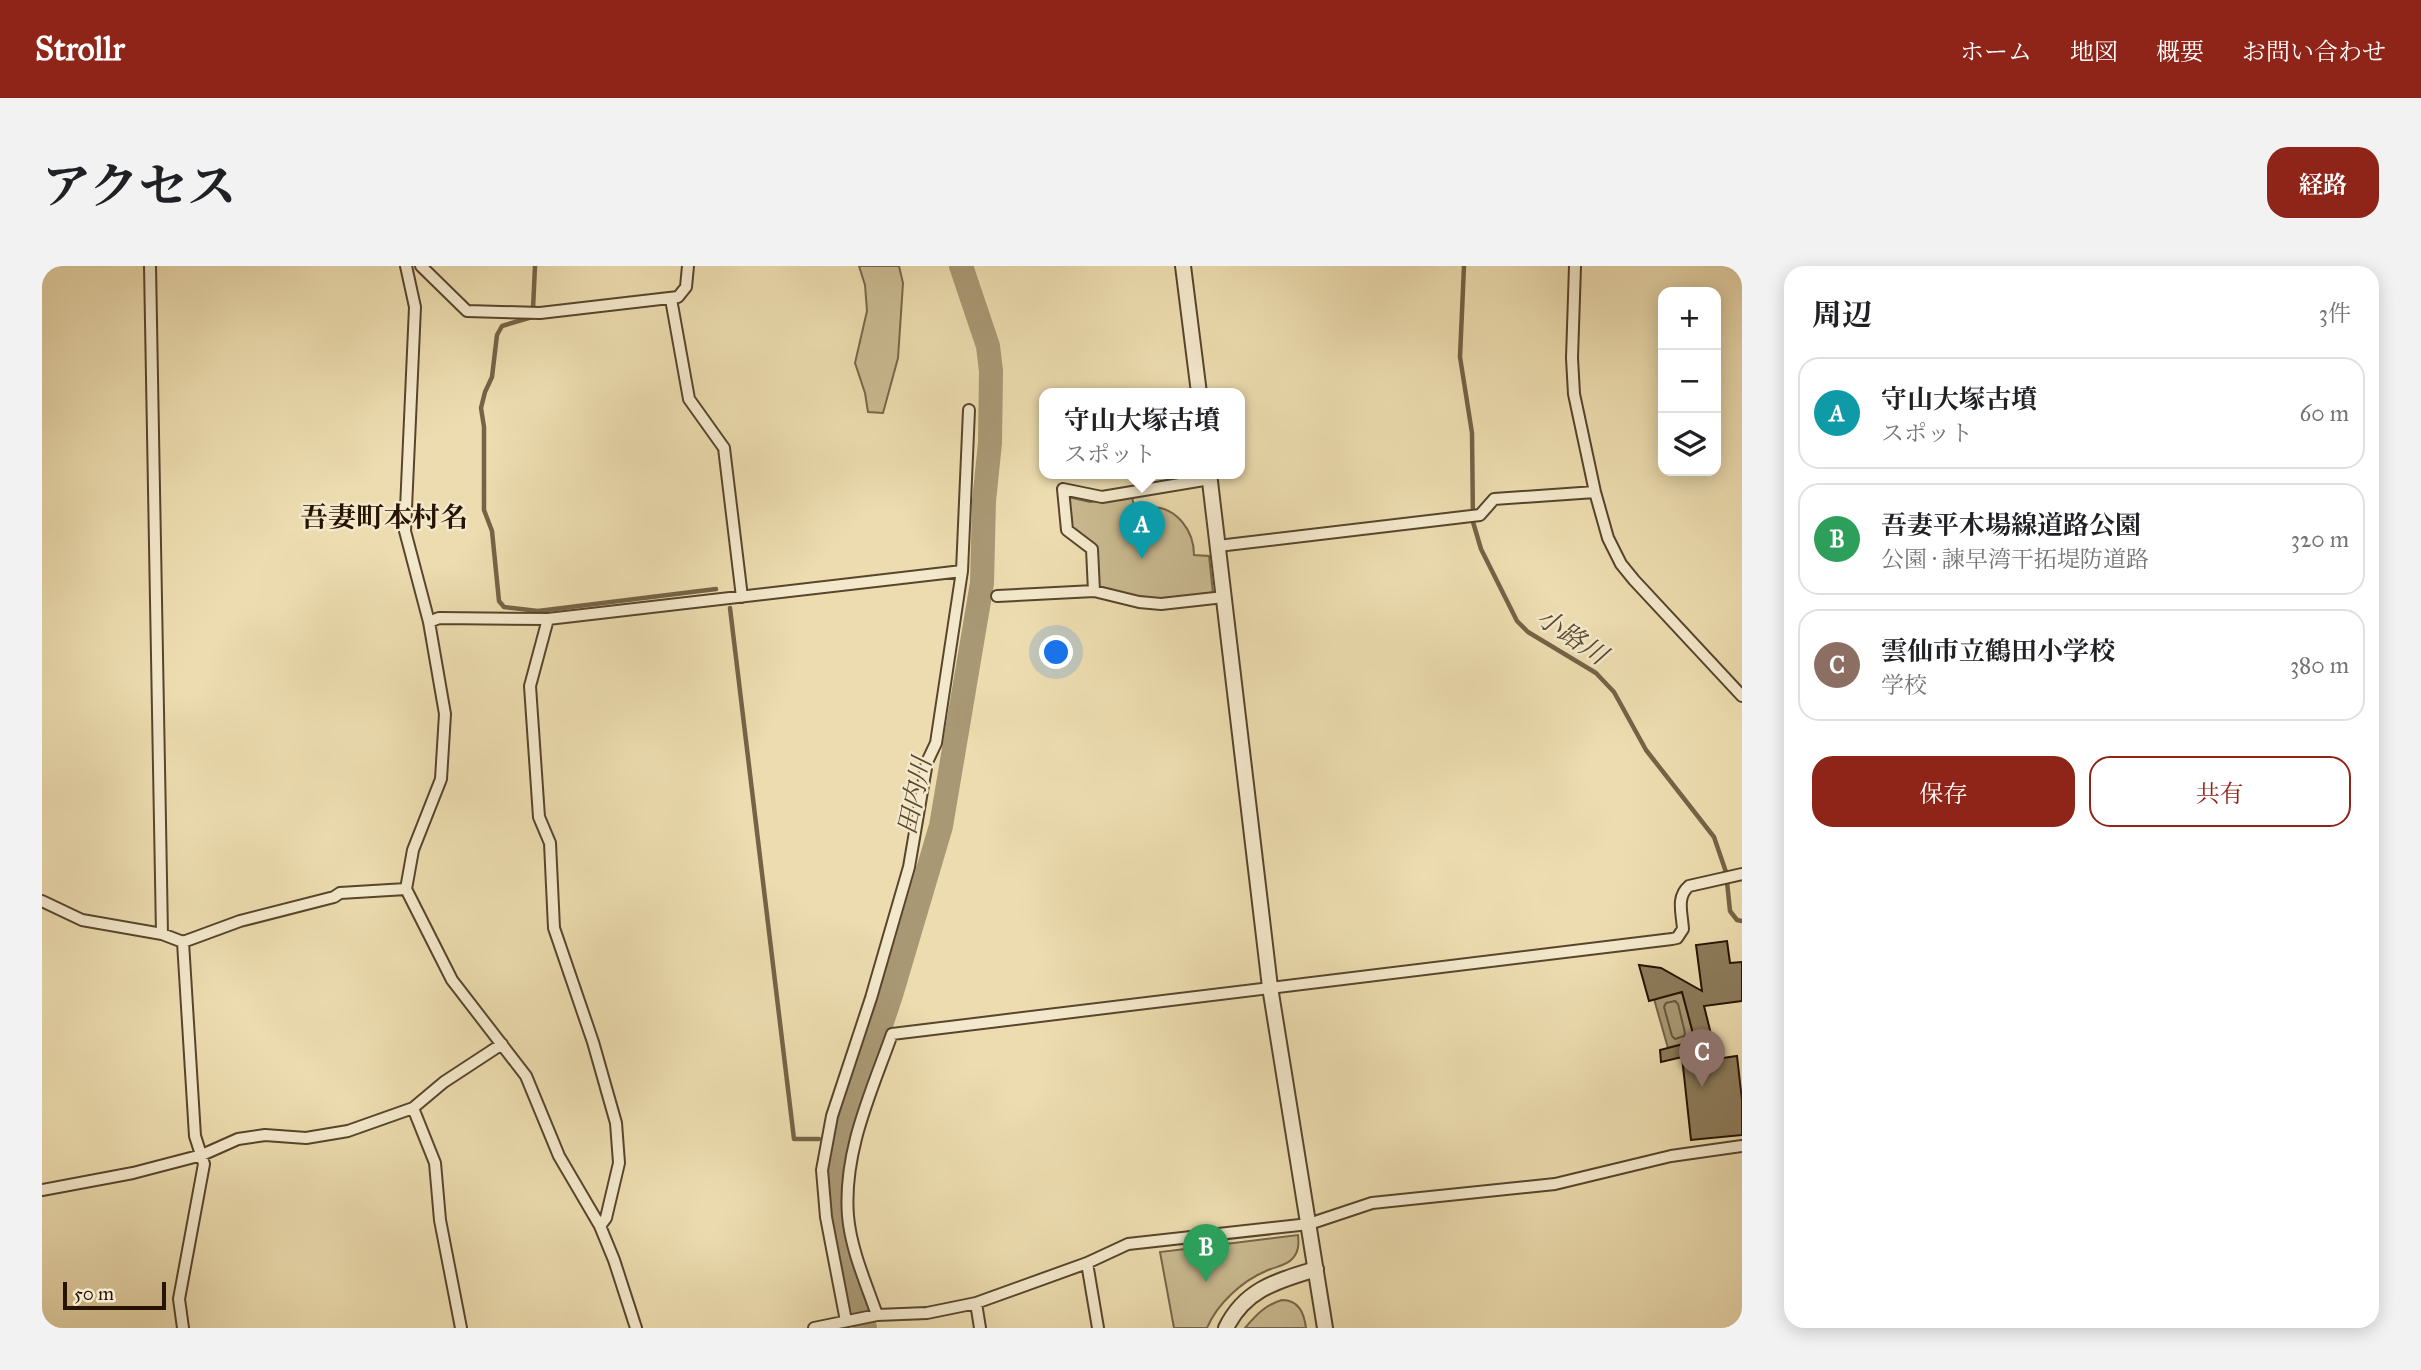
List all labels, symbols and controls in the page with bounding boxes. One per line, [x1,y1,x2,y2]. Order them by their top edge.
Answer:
text: Strollr [35,29,125,69]
text: ホーム [1960,37,2032,67]
text: 地図 [2070,37,2118,67]
text: 概要 [2156,37,2204,67]
text: お問い合わせ [2242,37,2386,67]
button: 経路 [2267,147,2379,218]
text: アクセス [42,157,237,216]
map controls [1658,287,1721,476]
button: + [1658,287,1721,350]
text: 周辺 [1812,297,1872,333]
text: 3件 [2319,299,2351,327]
button: − [1658,350,1721,413]
text: 守山大塚古墳 [1881,383,2037,415]
popup [1039,388,1245,479]
text: A [1829,399,1845,427]
text: 60 m [2300,399,2349,427]
text: 守山大塚古墳 [1064,404,1220,436]
button: layers [1658,413,1721,476]
text: スポット [1881,419,1973,447]
text: スポット [1064,440,1156,468]
district label: 吾妻町本村名 [300,500,468,535]
pin: A [1119,501,1165,559]
text: 吾妻平木場線道路公園 [1881,509,2141,541]
text: B [1829,525,1845,553]
text: 320 m [2291,525,2349,553]
text: 公園 · 諫早湾干拓堤防道路 [1881,545,2149,573]
water label: 小路川 [1531,601,1616,673]
your location [1039,635,1073,669]
text: 雲仙市立鶴田小学校 [1881,635,2115,667]
text: C [1829,651,1845,679]
text: 380 m [2290,651,2349,679]
text: 学校 [1881,671,1927,699]
water label: 田内川 [890,752,938,837]
button: 保存 [1812,756,2075,827]
button: 共有 [2089,756,2351,827]
pin: C [1679,1029,1725,1087]
pin: B [1183,1224,1229,1282]
scale bar [63,1279,166,1311]
text: 50 m [74,1282,114,1305]

